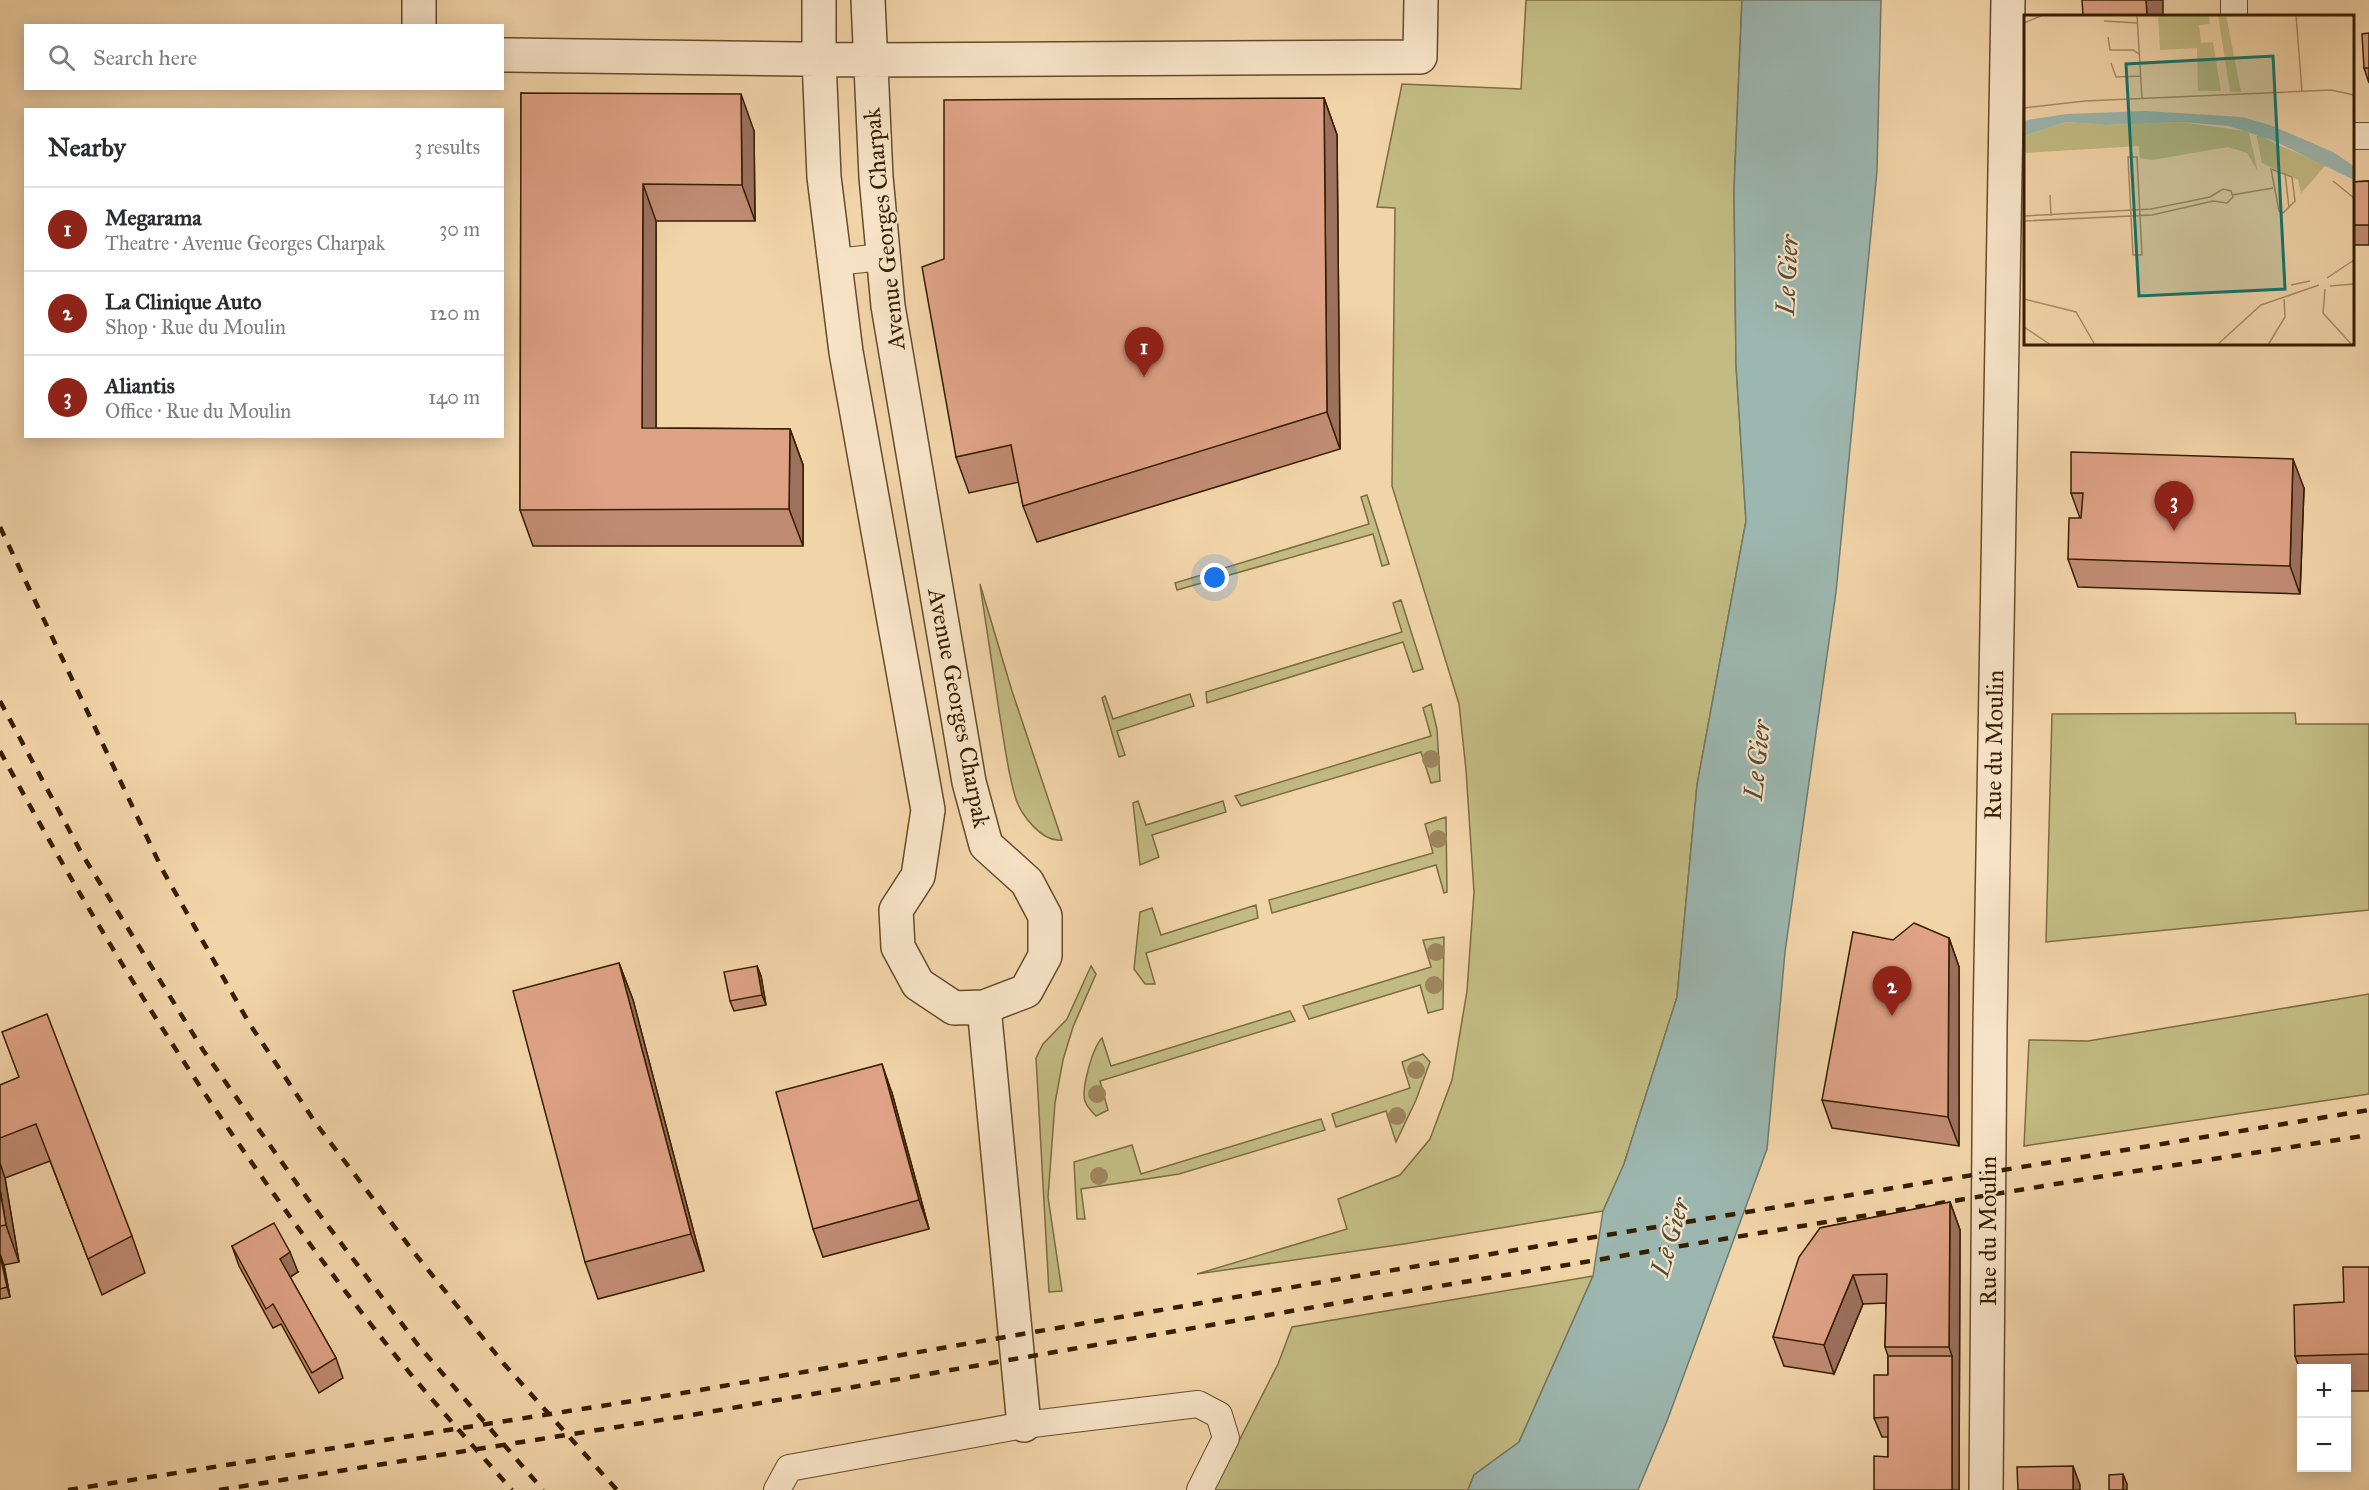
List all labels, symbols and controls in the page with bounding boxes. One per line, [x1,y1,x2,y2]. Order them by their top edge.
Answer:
inset map [2024,15,2354,345]
search box [24,24,504,90]
icon: search [45,41,78,74]
text: Search here [93,44,197,71]
street label: Avenue Georges Charpak [856,106,912,352]
text: Nearby [48,131,126,163]
text: 3 results [414,135,480,159]
text: Megarama [105,204,202,231]
text: 1 [64,217,71,241]
text: 30 m [439,217,480,241]
text: Theatre · Avenue Georges Charpak [105,231,385,255]
water label: Le Gier [1769,233,1805,317]
text: La Clinique Auto [105,288,262,315]
text: 2 [63,301,72,325]
text: 120 m [429,301,480,325]
text: Shop · Rue du Moulin [105,315,286,339]
pin: 1 [1124,328,1164,377]
text: Aliantis [105,372,175,399]
text: 3 [64,385,72,409]
text: 140 m [428,385,480,409]
text: Office · Rue du Moulin [105,399,291,423]
pin: 3 [2154,482,2194,531]
your location [1200,563,1229,592]
street label: Avenue Georges Charpak [921,585,997,831]
street label: Rue du Moulin [1978,670,2010,820]
water label: Le Gier [1737,717,1777,803]
pin: 2 [1872,966,1912,1016]
street label: Rue du Moulin [1973,1156,2003,1306]
water label: Le Gier [1643,1193,1697,1281]
map controls [2297,1364,2351,1472]
button: + [2297,1364,2351,1418]
button: − [2297,1418,2351,1472]

